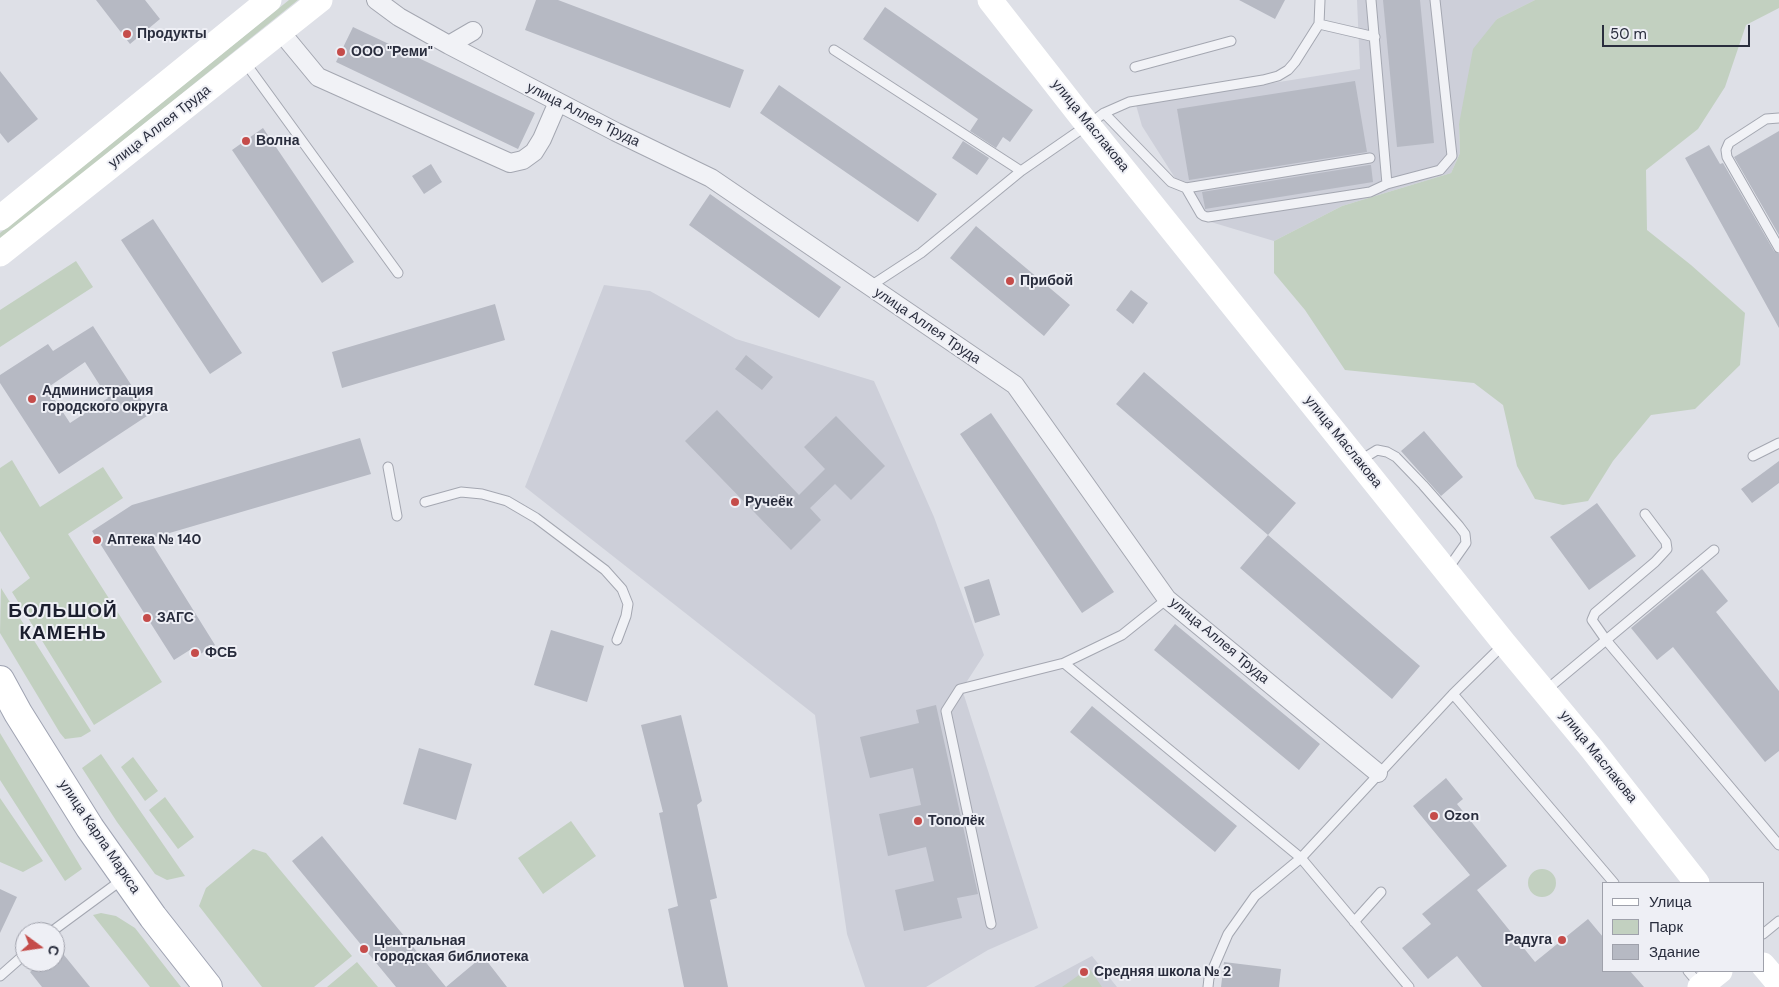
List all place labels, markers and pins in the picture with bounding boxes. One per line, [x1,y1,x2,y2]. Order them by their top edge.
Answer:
place label: Продукты [137,26,207,42]
marker: Продукты [121,28,133,40]
place label: ООО "Реми" [351,44,433,60]
marker: ООО "Реми" [335,46,347,58]
place label: Волна [256,133,299,149]
marker: Волна [240,135,252,147]
place label: Прибой [1020,273,1073,289]
marker: Прибой [1004,275,1016,287]
place label: Администрация городского округа [42,383,168,416]
marker: Администрация городского округа [26,393,38,405]
place label: Ручеёк [745,494,793,510]
marker: Ручеёк [729,496,741,508]
place label: Аптека № 140 [107,532,201,548]
marker: Аптека № 140 [91,534,103,546]
place label: ЗАГС [157,610,194,626]
marker: ЗАГС [141,612,153,624]
place label: ФСБ [205,645,237,661]
marker: ФСБ [189,647,201,659]
place label: Ozon [1444,808,1479,824]
marker: Ozon [1428,810,1440,822]
place label: Тополёк [928,813,985,829]
marker: Тополёк [912,815,924,827]
place label: Радуга [1505,932,1552,948]
place label: Центральная городская библиотека [374,933,529,966]
marker: Радуга [1556,934,1568,946]
marker: Центральная городская библиотека [358,943,370,955]
place label: Средняя школа № 2 [1094,964,1231,980]
marker: Средняя школа № 2 [1078,966,1090,978]

